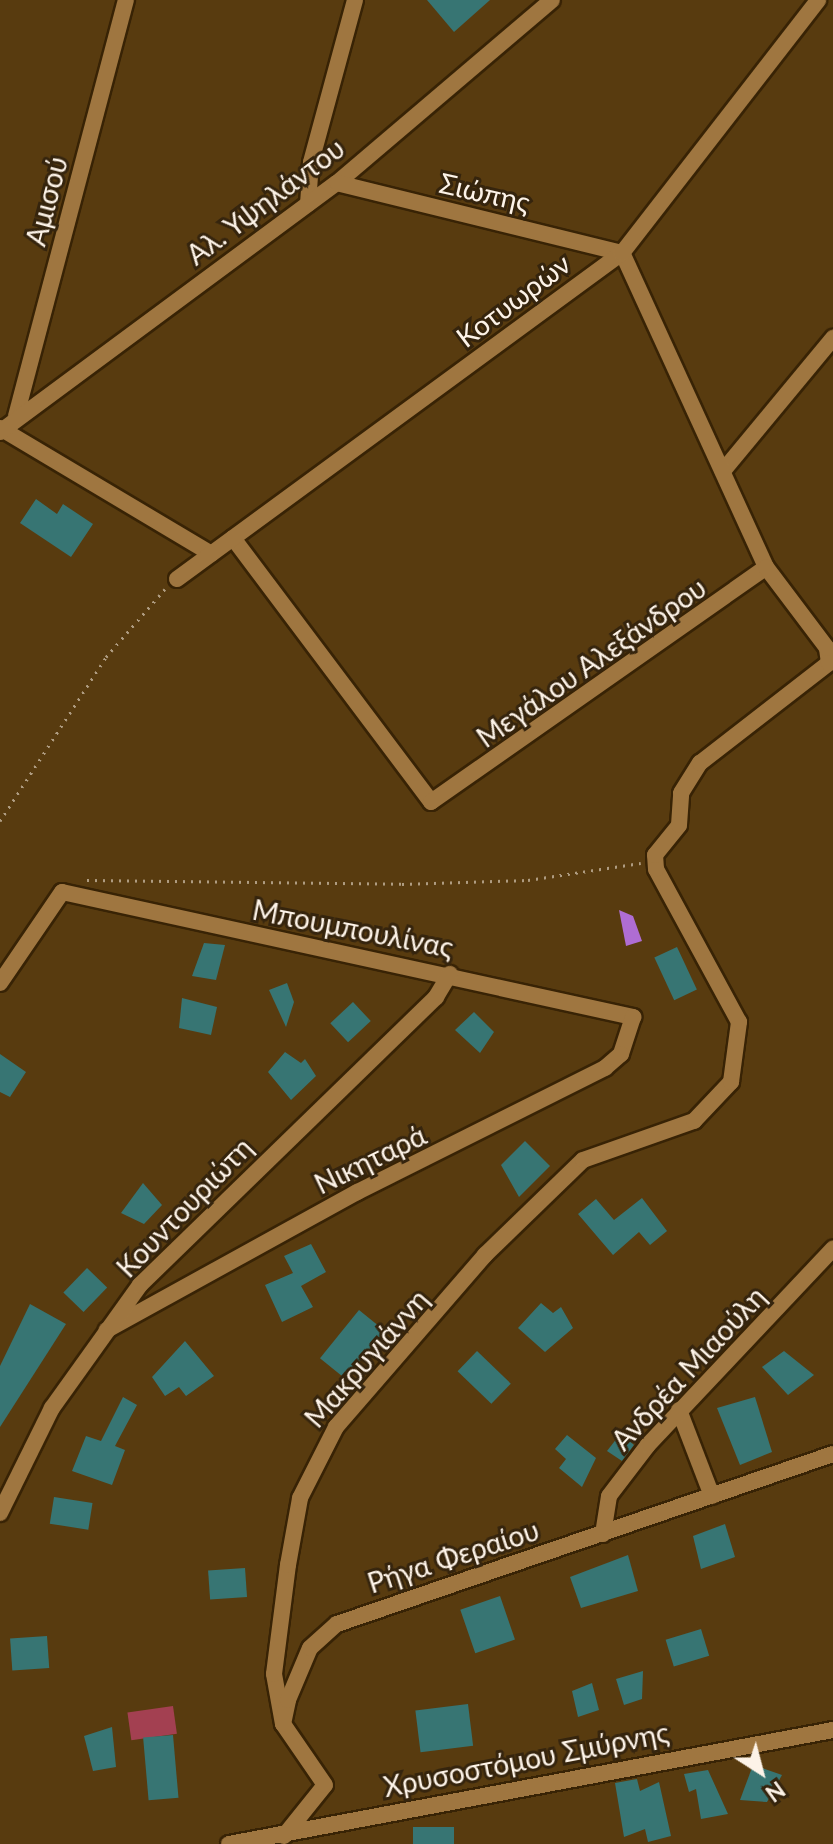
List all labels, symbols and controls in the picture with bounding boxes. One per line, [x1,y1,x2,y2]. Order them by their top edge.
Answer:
street label: Αλ. Υψηλάντου [179,130,351,272]
street label: Αμισού [18,153,74,249]
street label: Σιώπης [437,165,533,219]
street label: Κοτυωρών [449,246,577,354]
street label: Μεγάλου Αλεξάνδρου [469,570,713,754]
street label: Μπουμπουλίνας [250,892,456,964]
street label: Νικηταρά [309,1118,431,1200]
street label: Κουντουριώτη [109,1130,259,1284]
street label: Ανδρέα Μιαούλη [604,1279,772,1457]
street label: Μακρυγιάννη [297,1282,435,1434]
street label: Ρήγα Φεραίου [363,1513,543,1599]
street label: Χρυσοστόμου Σμύρνης [380,1715,672,1803]
north arrow [721,1732,801,1812]
text: N [761,1776,790,1808]

